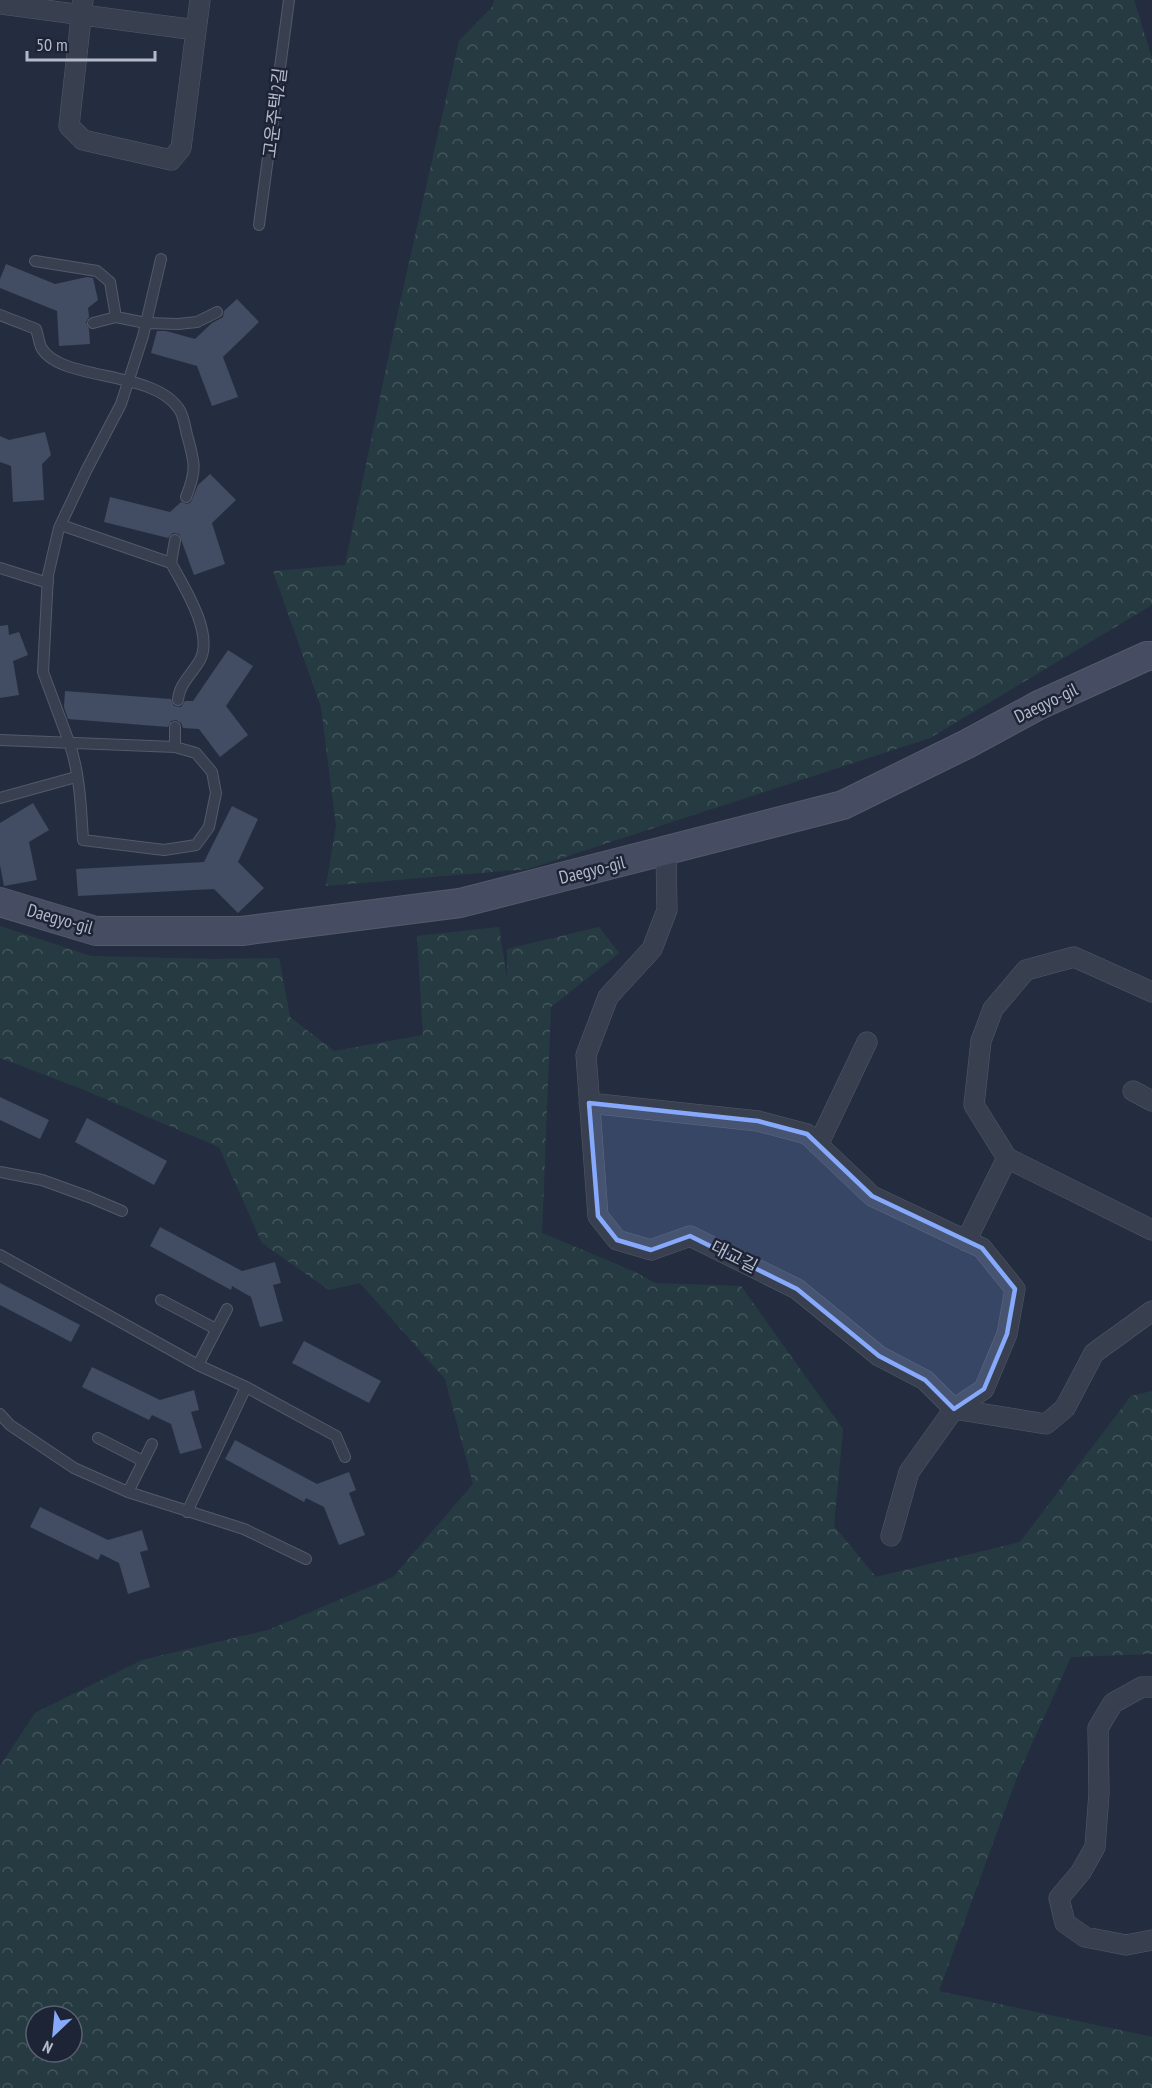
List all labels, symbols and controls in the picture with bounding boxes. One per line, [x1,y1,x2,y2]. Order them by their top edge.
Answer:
scale bar [27,24,154,62]
text: 50 m [36,33,68,56]
street label: 고운주택2길 [258,66,291,159]
street label: Daegyo-gil [1010,677,1082,728]
street label: Daegyo-gil [556,850,628,889]
street label: Daegyo-gil [25,898,96,939]
street label: 대교길 [707,1235,762,1278]
north arrow [24,2004,84,2064]
text: N [39,2037,56,2058]

